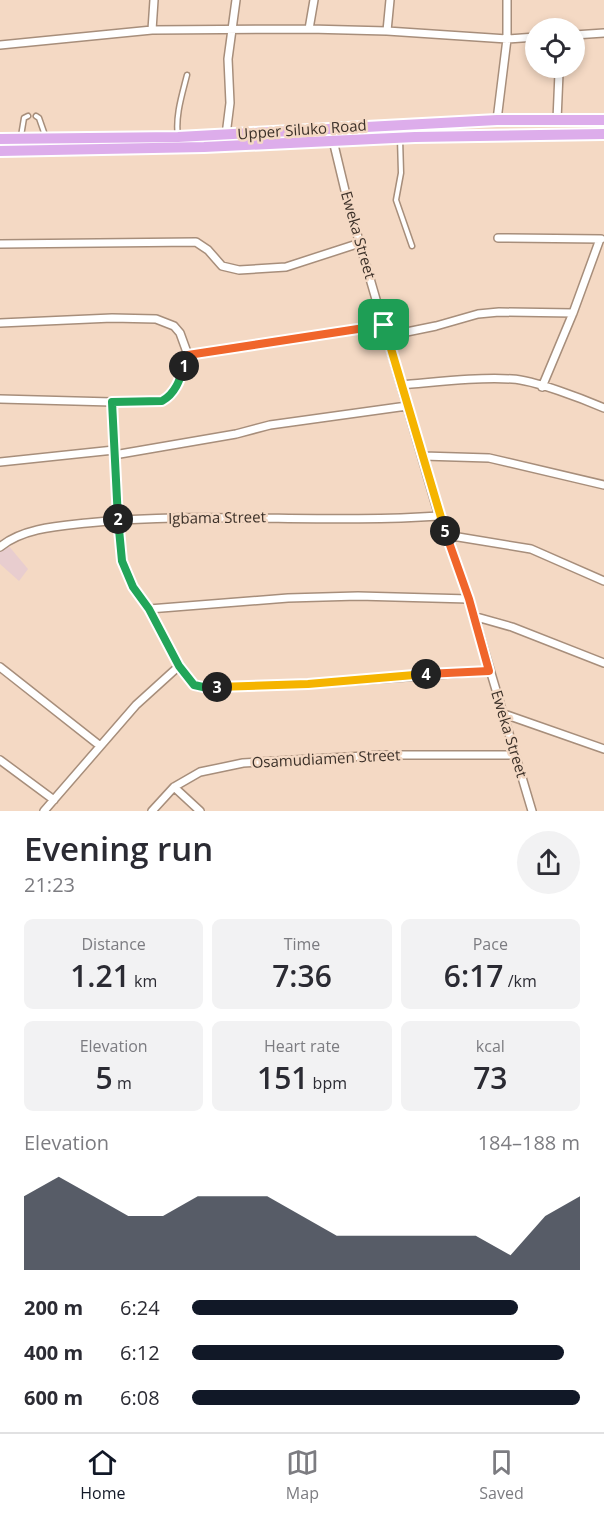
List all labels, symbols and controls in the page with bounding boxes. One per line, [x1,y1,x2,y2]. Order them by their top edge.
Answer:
map controls [525,18,585,78]
button: locate [525,18,585,78]
street label: Upper Siluko Road [237,115,367,143]
street label: Eweka Street [337,189,381,281]
pin [358,299,409,350]
icon: arrive [367,308,400,341]
pin: 1 [169,351,199,381]
text: 1 [179,355,189,377]
pin: 2 [103,504,133,534]
street label: Igbama Street [168,506,266,528]
text: 2 [113,508,123,530]
pin: 5 [430,516,460,546]
text: 5 [440,520,450,542]
pin: 4 [411,659,441,689]
text: 4 [421,663,431,685]
pin: 3 [202,672,232,702]
text: 3 [212,676,222,698]
street label: Eweka Street [487,688,533,780]
street label: Osamudiamen Street [251,744,401,772]
text: Evening run [24,826,213,871]
button: share [517,831,580,894]
text: 21:23 [24,871,75,898]
text: Distance [82,933,146,955]
text: Time [284,933,320,955]
text: Pace [473,933,508,955]
text: 1.21 [70,955,130,996]
text: 7:36 [272,955,332,996]
text: 6:17 [444,955,504,996]
text: km [130,970,157,992]
text: /km [504,970,537,992]
text: Elevation [80,1035,148,1057]
text: Heart rate [264,1035,340,1057]
text: kcal [476,1035,505,1057]
text: 5 [96,1057,113,1098]
text: 151 [257,1057,308,1098]
text: 73 [473,1057,507,1098]
text: m [113,1072,132,1094]
text: bpm [308,1072,347,1094]
text: Elevation [24,1129,109,1156]
text: 184–188 m [478,1129,580,1156]
text: 200 m [24,1294,83,1321]
text: 6:24 [120,1294,160,1321]
text: 400 m [24,1339,83,1366]
text: 6:12 [120,1339,160,1366]
text: 600 m [24,1384,83,1411]
text: 6:08 [120,1384,160,1411]
tab: Home [80,1446,125,1504]
tab: Map [286,1446,319,1504]
tab: Saved [479,1446,524,1504]

